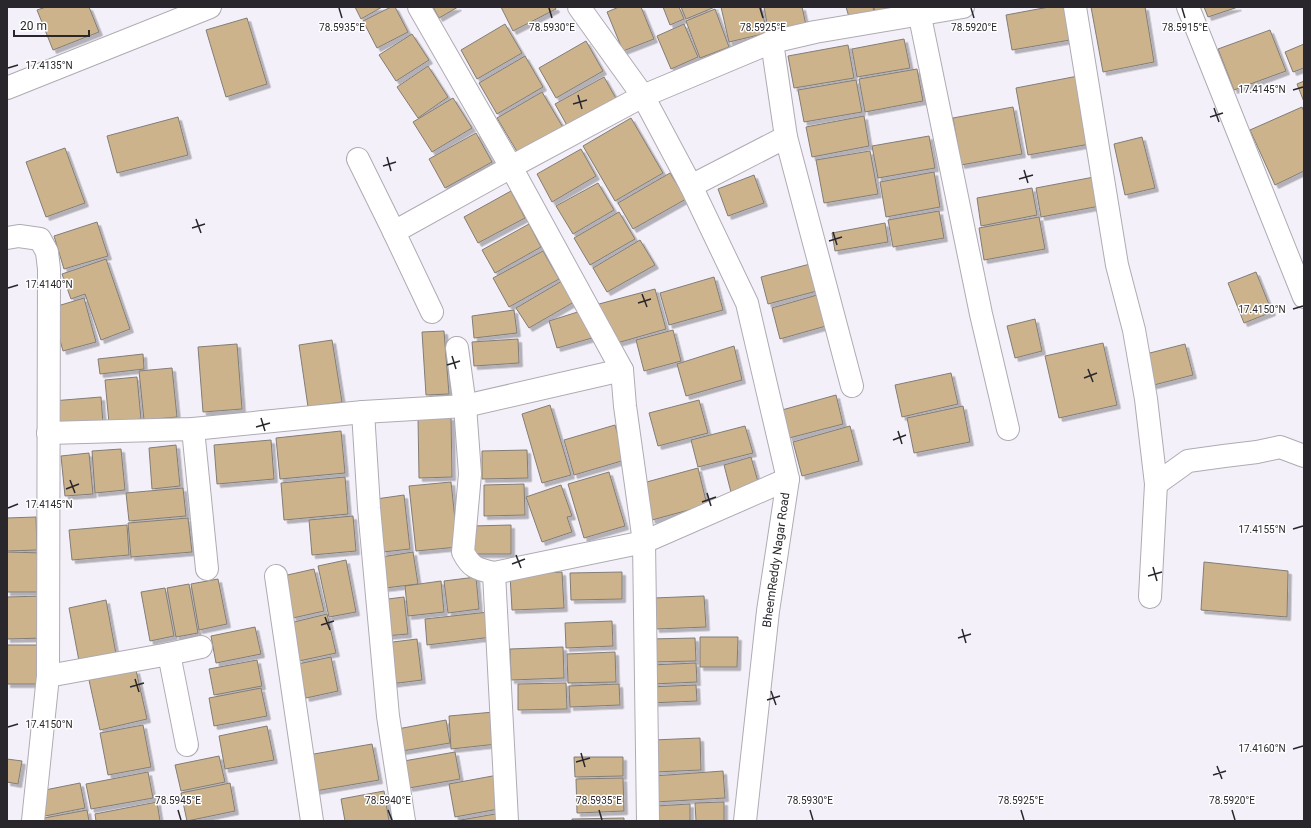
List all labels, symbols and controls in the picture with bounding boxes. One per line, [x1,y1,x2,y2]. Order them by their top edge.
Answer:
scale bar [14,12,89,38]
text: 20 m [20,19,47,33]
text: 78.5935°E [319,22,365,33]
text: 78.5930°E [529,22,575,33]
text: 78.5925°E [740,22,786,33]
text: 78.5920°E [951,22,997,33]
text: 78.5915°E [1162,22,1208,33]
text: 17.4135°N [25,60,73,71]
text: 17.4145°N [1238,84,1286,95]
text: 17.4140°N [25,279,73,290]
text: 17.4150°N [1238,304,1286,315]
street label: BheemReddy Nagar Road [760,492,792,628]
text: 17.4145°N [25,499,73,510]
text: 17.4155°N [1238,524,1286,535]
text: 17.4150°N [25,719,73,730]
text: 17.4160°N [1238,743,1286,754]
text: 78.5945°E [155,795,201,806]
text: 78.5940°E [365,795,411,806]
text: 78.5935°E [576,795,622,806]
text: 78.5930°E [787,795,833,806]
text: 78.5925°E [998,795,1044,806]
text: 78.5920°E [1209,795,1255,806]

